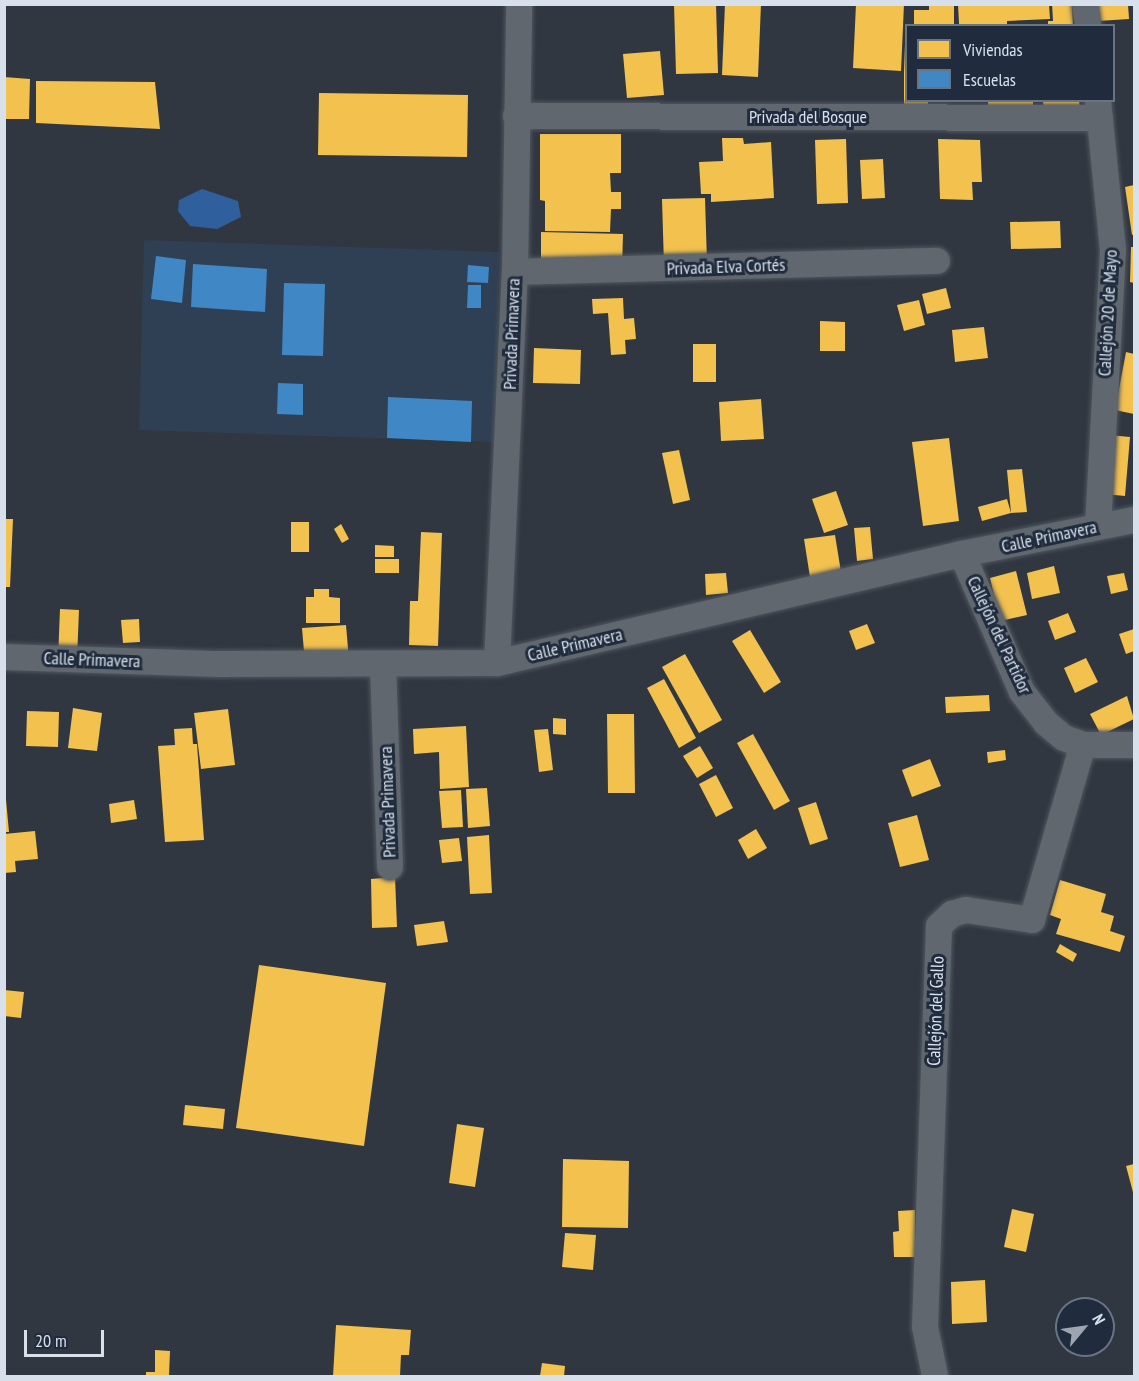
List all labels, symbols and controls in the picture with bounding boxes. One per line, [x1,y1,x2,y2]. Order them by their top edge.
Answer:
legend [905,24,1115,102]
text: Viviendas [963,38,1023,61]
text: Escuelas [963,68,1016,91]
street label: Privada del Bosque [749,106,867,128]
street label: Callejón 20 de Mayo [1094,249,1122,377]
street label: Privada Elva Cortés [666,254,786,280]
street label: Privada Primavera [499,278,525,390]
street label: Calle Primavera [999,516,1099,558]
street label: Callejón del Partidor [962,573,1036,697]
street label: Calle Primavera [525,624,625,666]
street label: Calle Primavera [43,648,141,672]
street label: Privada Primavera [375,746,401,858]
street label: Callejón del Gallo [923,956,949,1066]
north arrow [1055,1297,1115,1357]
text: N [1088,1311,1110,1328]
scale bar [27,1318,106,1356]
text: 20 m [35,1329,67,1352]

